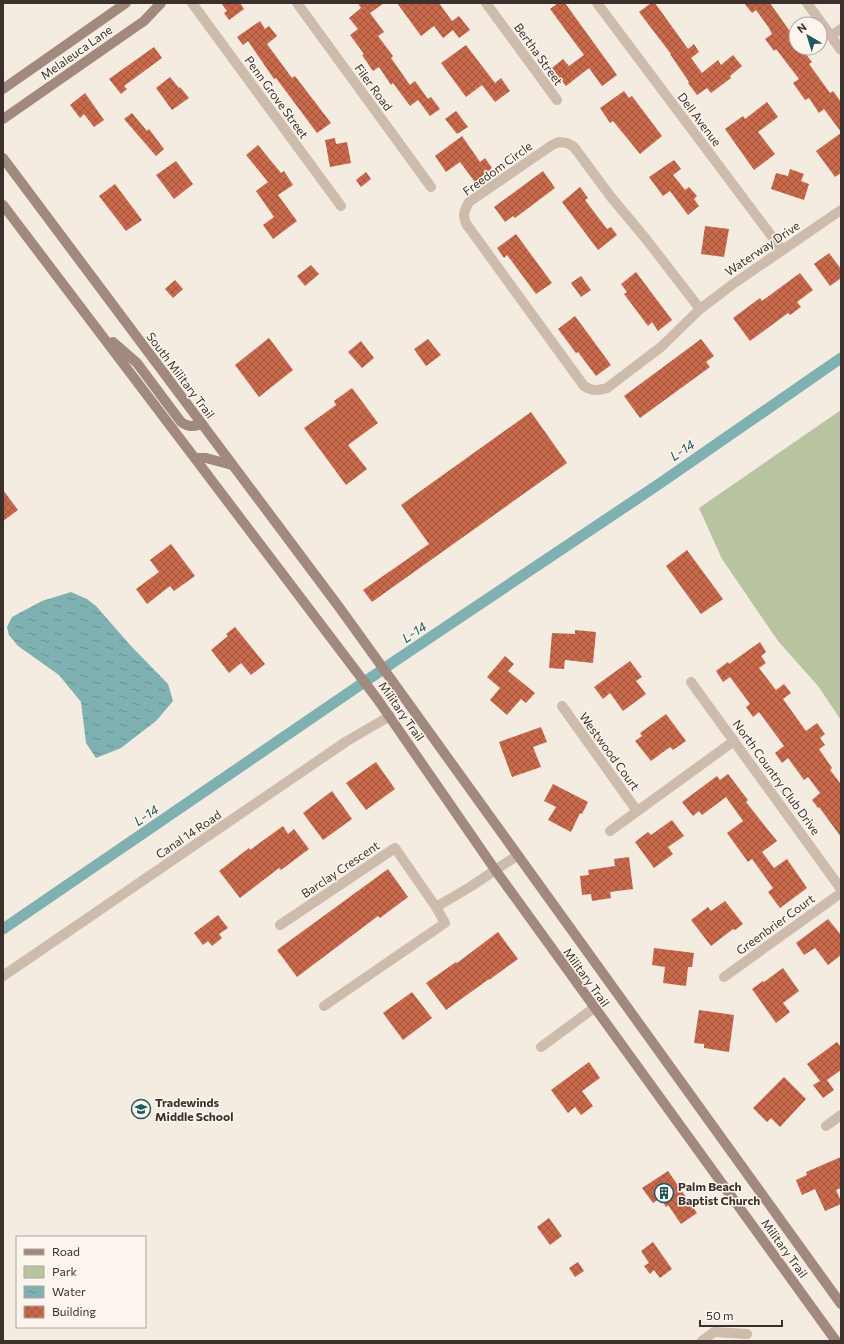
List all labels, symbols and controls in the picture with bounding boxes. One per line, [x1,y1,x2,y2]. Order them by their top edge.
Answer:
north arrow [788,16,828,56]
street label: Bertha Street [512,20,566,88]
text: N [794,20,809,35]
street label: Melaleuca Lane [38,22,114,82]
street label: Penn Grove Street [242,53,312,141]
street label: Filer Road [352,61,396,113]
street label: Dell Avenue [675,89,725,149]
street label: Freedom Circle [460,138,534,198]
street label: Waterway Drive [722,218,802,278]
street label: South Military Trail [144,329,218,421]
water label: L-14 [667,436,698,464]
water label: L-14 [399,618,430,646]
street label: Military Trail [376,679,428,743]
street label: Westwood Court [577,709,643,793]
street label: North Country Club Drive [731,717,823,837]
water label: L-14 [131,801,162,829]
street label: Canal 14 Road [153,807,223,861]
street label: Barclay Crescent [298,838,382,900]
street label: Greenbrier Court [733,891,817,957]
street label: Military Trail [561,945,613,1009]
place label: Tradewinds Middle School [155,1095,233,1123]
school or university icon: Tradewinds Middle School [130,1098,152,1120]
place label: Palm Beach Baptist Church [678,1179,760,1207]
building icon: Palm Beach Baptist Church [653,1182,675,1204]
street label: Military Trail [759,1216,811,1280]
legend [16,1236,146,1328]
text: Road [52,1244,80,1258]
text: Park [52,1264,78,1278]
text: Water [52,1284,86,1298]
scale bar [700,1302,782,1328]
text: Building [52,1304,96,1318]
text: 50 m [706,1308,734,1322]

